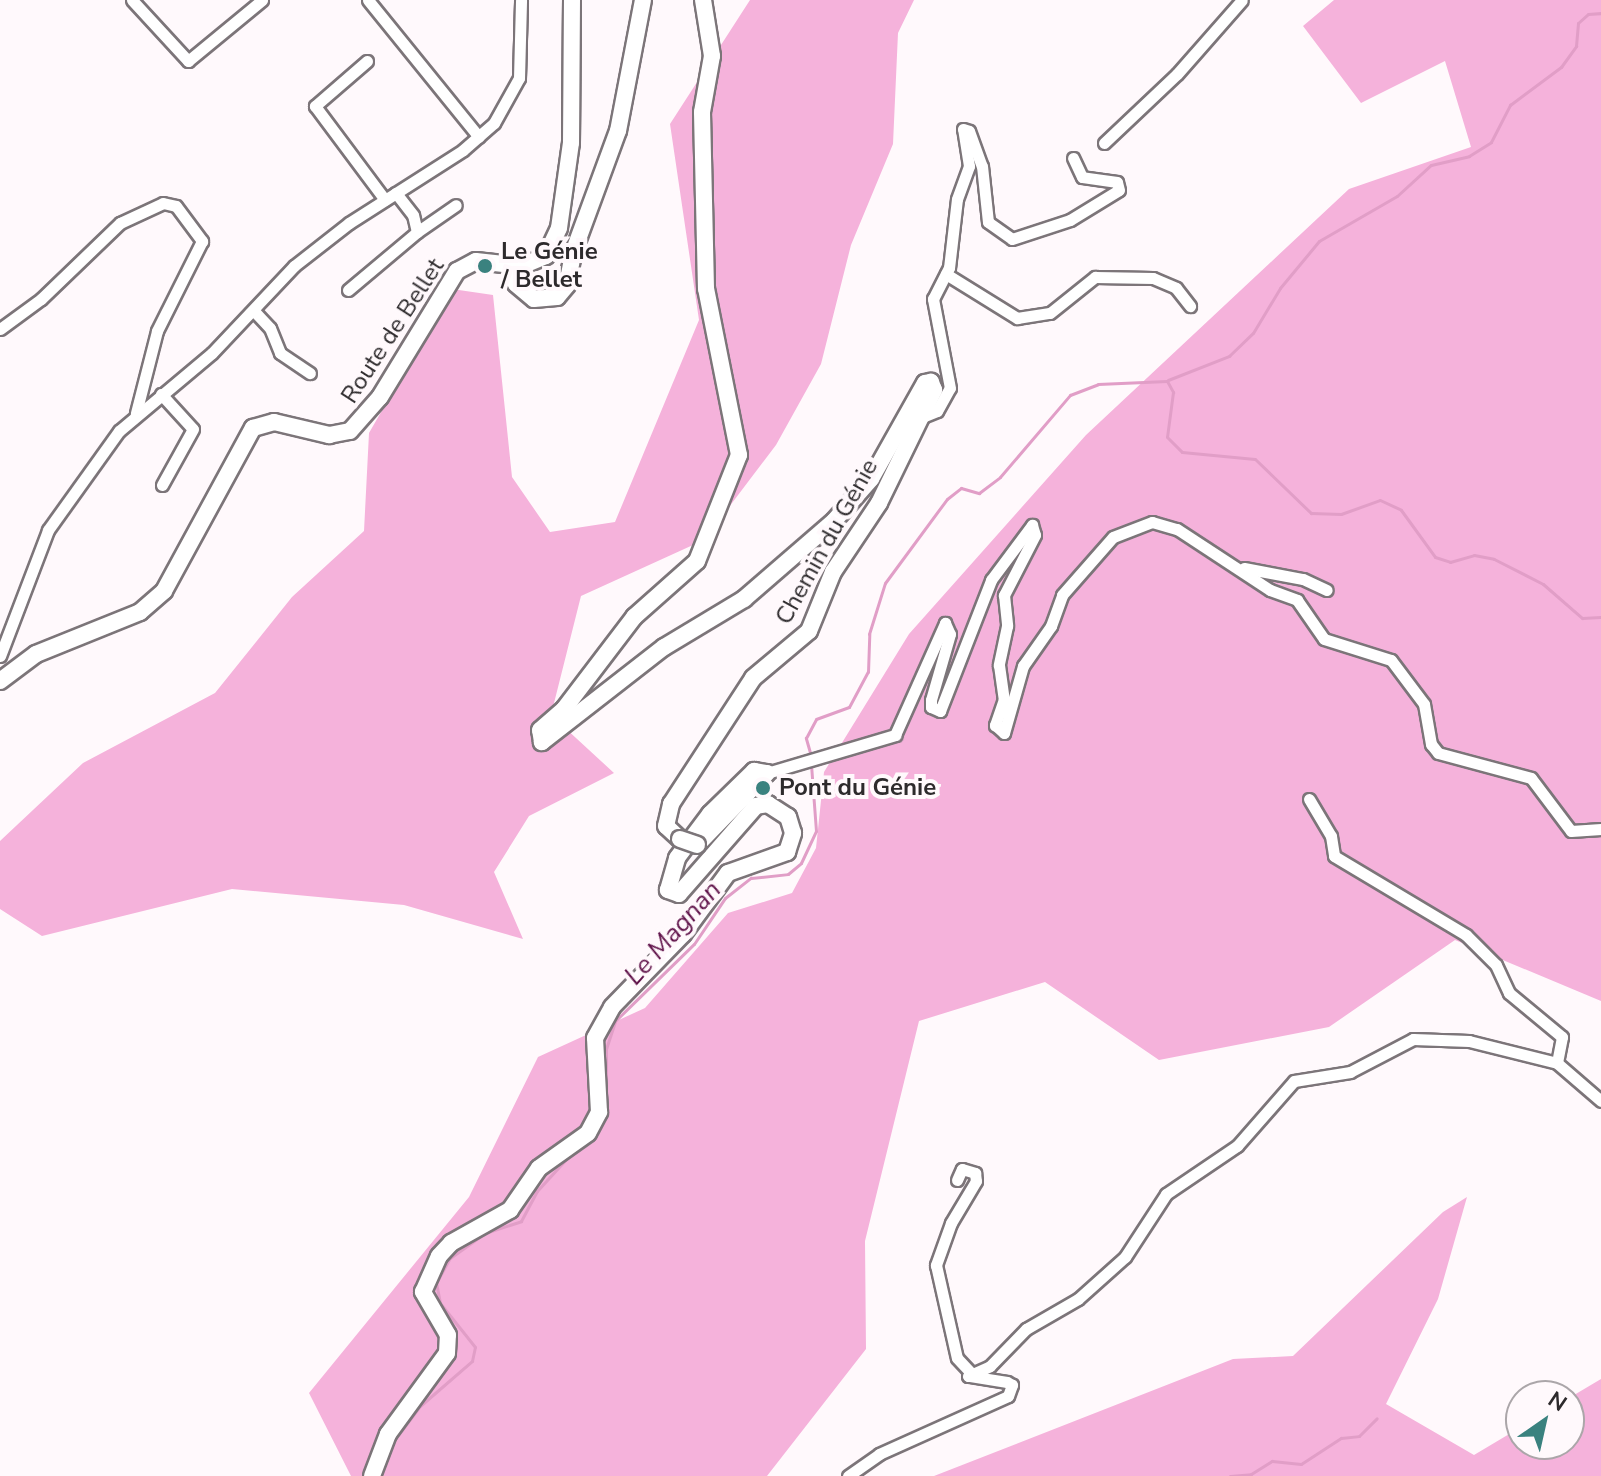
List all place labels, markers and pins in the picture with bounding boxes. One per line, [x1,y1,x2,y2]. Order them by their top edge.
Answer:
place label: Le Génie / Bellet [501,238,598,294]
marker: Le Génie / Bellet [476,257,494,275]
place label: Pont du Génie [779,774,936,802]
marker: Pont du Génie [754,779,772,797]

